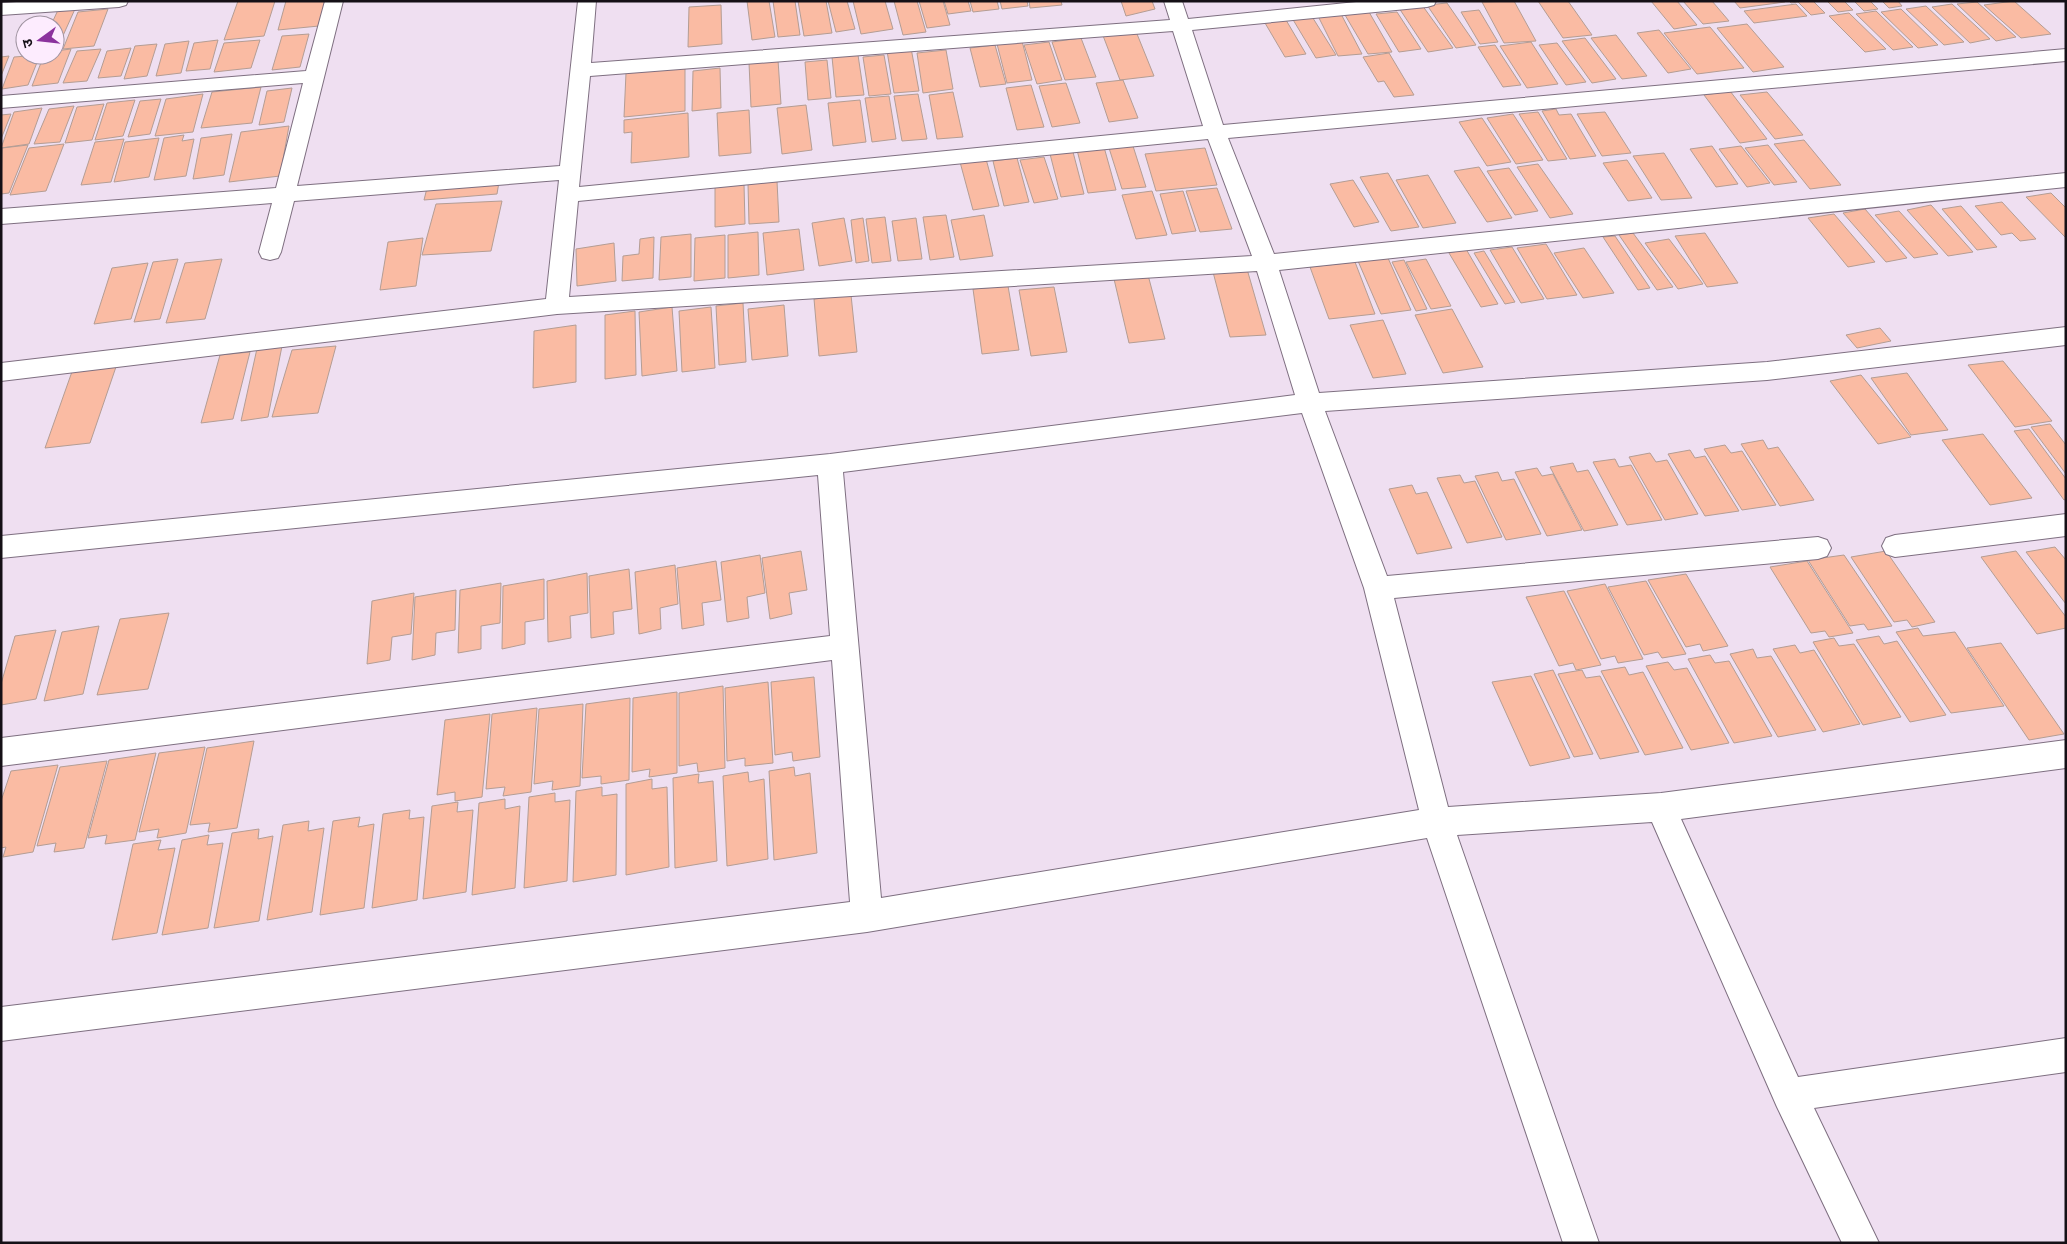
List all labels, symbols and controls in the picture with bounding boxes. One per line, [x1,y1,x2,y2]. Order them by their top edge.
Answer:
north arrow [15,15,65,65]
text: उ [18,36,37,49]

